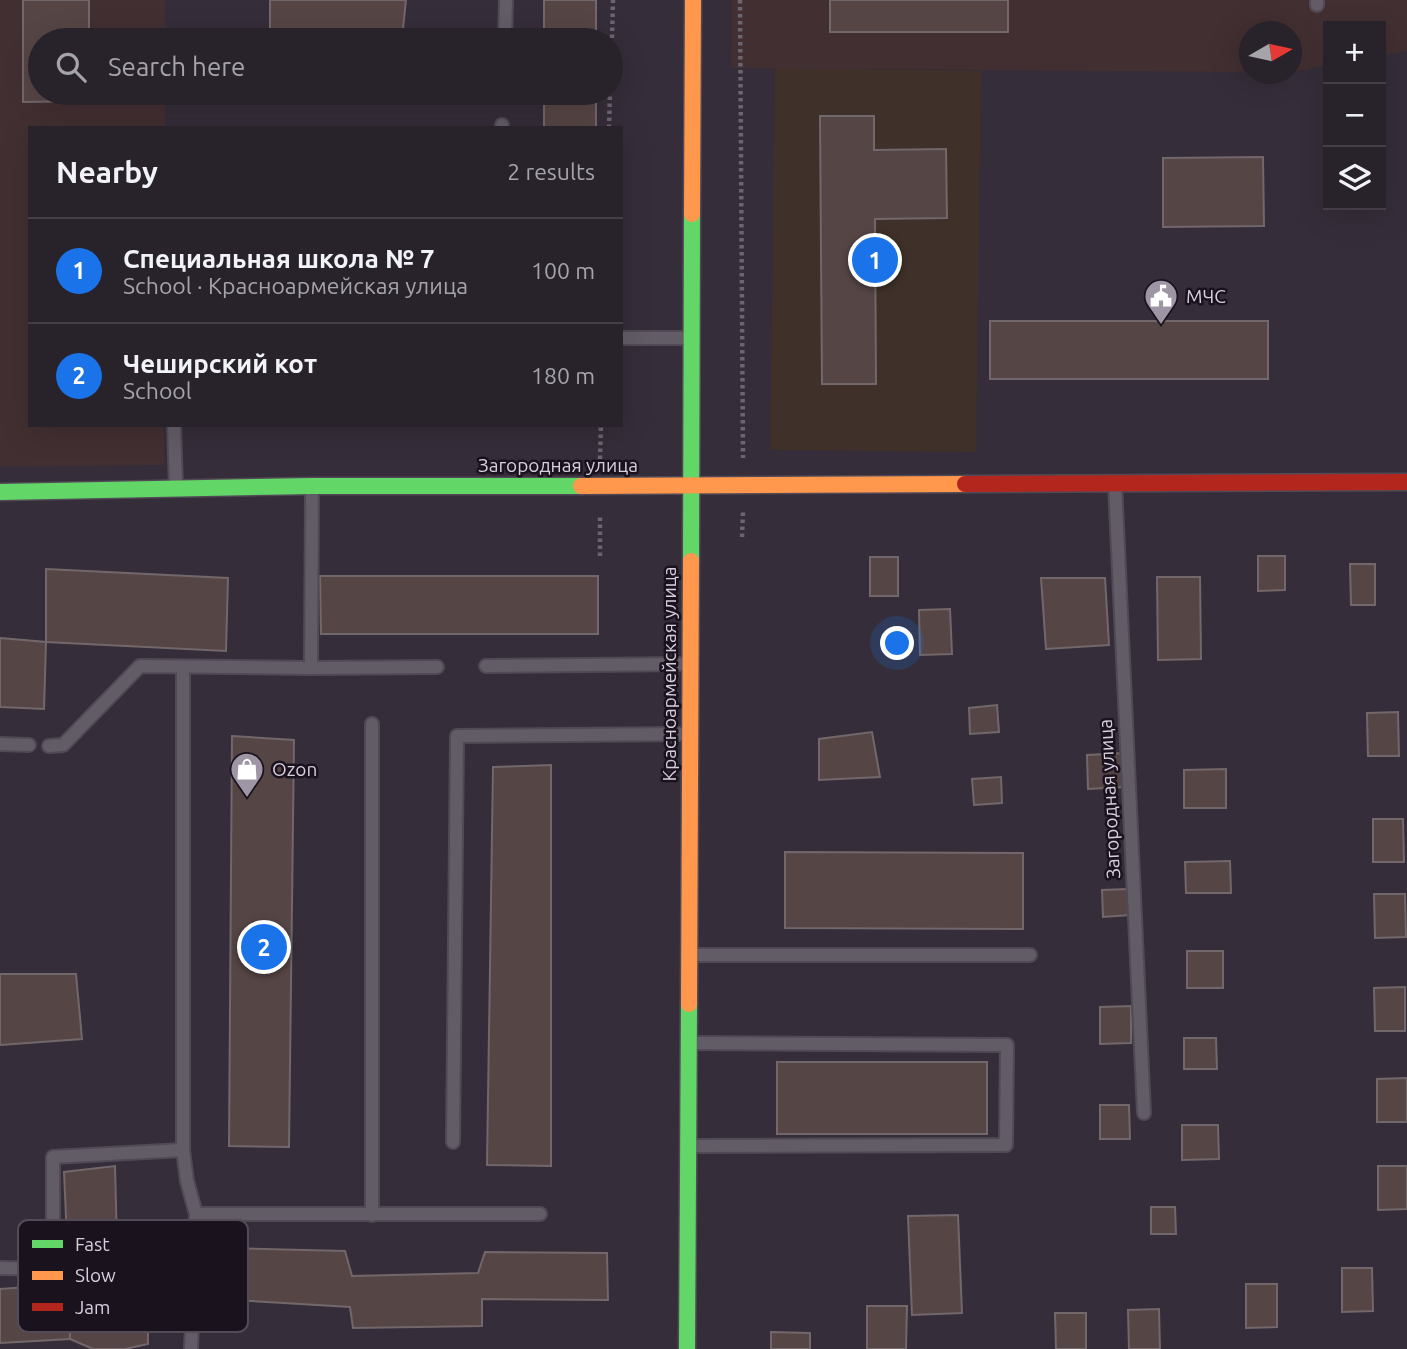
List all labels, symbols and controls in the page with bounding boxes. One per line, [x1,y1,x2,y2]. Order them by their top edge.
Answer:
north arrow [1239,21,1302,84]
map controls [1323,21,1386,210]
button: + [1323,21,1386,84]
search box [28,28,623,105]
icon: search [52,48,90,86]
text: Search here [108,52,245,81]
button: − [1323,84,1386,147]
button: layers [1323,147,1386,210]
text: Nearby [56,155,158,189]
text: 2 results [507,159,595,184]
pin: 1 [852,234,898,286]
text: Специальная школа № 7 [123,244,435,273]
text: 1 [73,258,85,283]
text: 100 m [531,258,595,283]
text: School · Красноармейская улица [123,273,468,298]
public building icon: МЧС [1142,277,1180,326]
place label: МЧС [1186,285,1226,307]
text: Чеширский кот [123,349,317,378]
text: 2 [73,363,85,388]
text: 180 m [531,363,595,388]
text: School [123,378,192,403]
street label: Загородная улица [478,454,638,476]
street label: Красноармейская улица [658,567,680,781]
your location [880,626,914,660]
street label: Загородная улица [1094,719,1124,879]
shop icon: Ozon [228,750,266,799]
place label: Ozon [272,758,317,780]
pin: 2 [241,921,287,973]
legend [18,1220,248,1332]
text: Fast [75,1233,110,1255]
text: Slow [75,1264,116,1286]
text: Jam [75,1296,111,1318]

